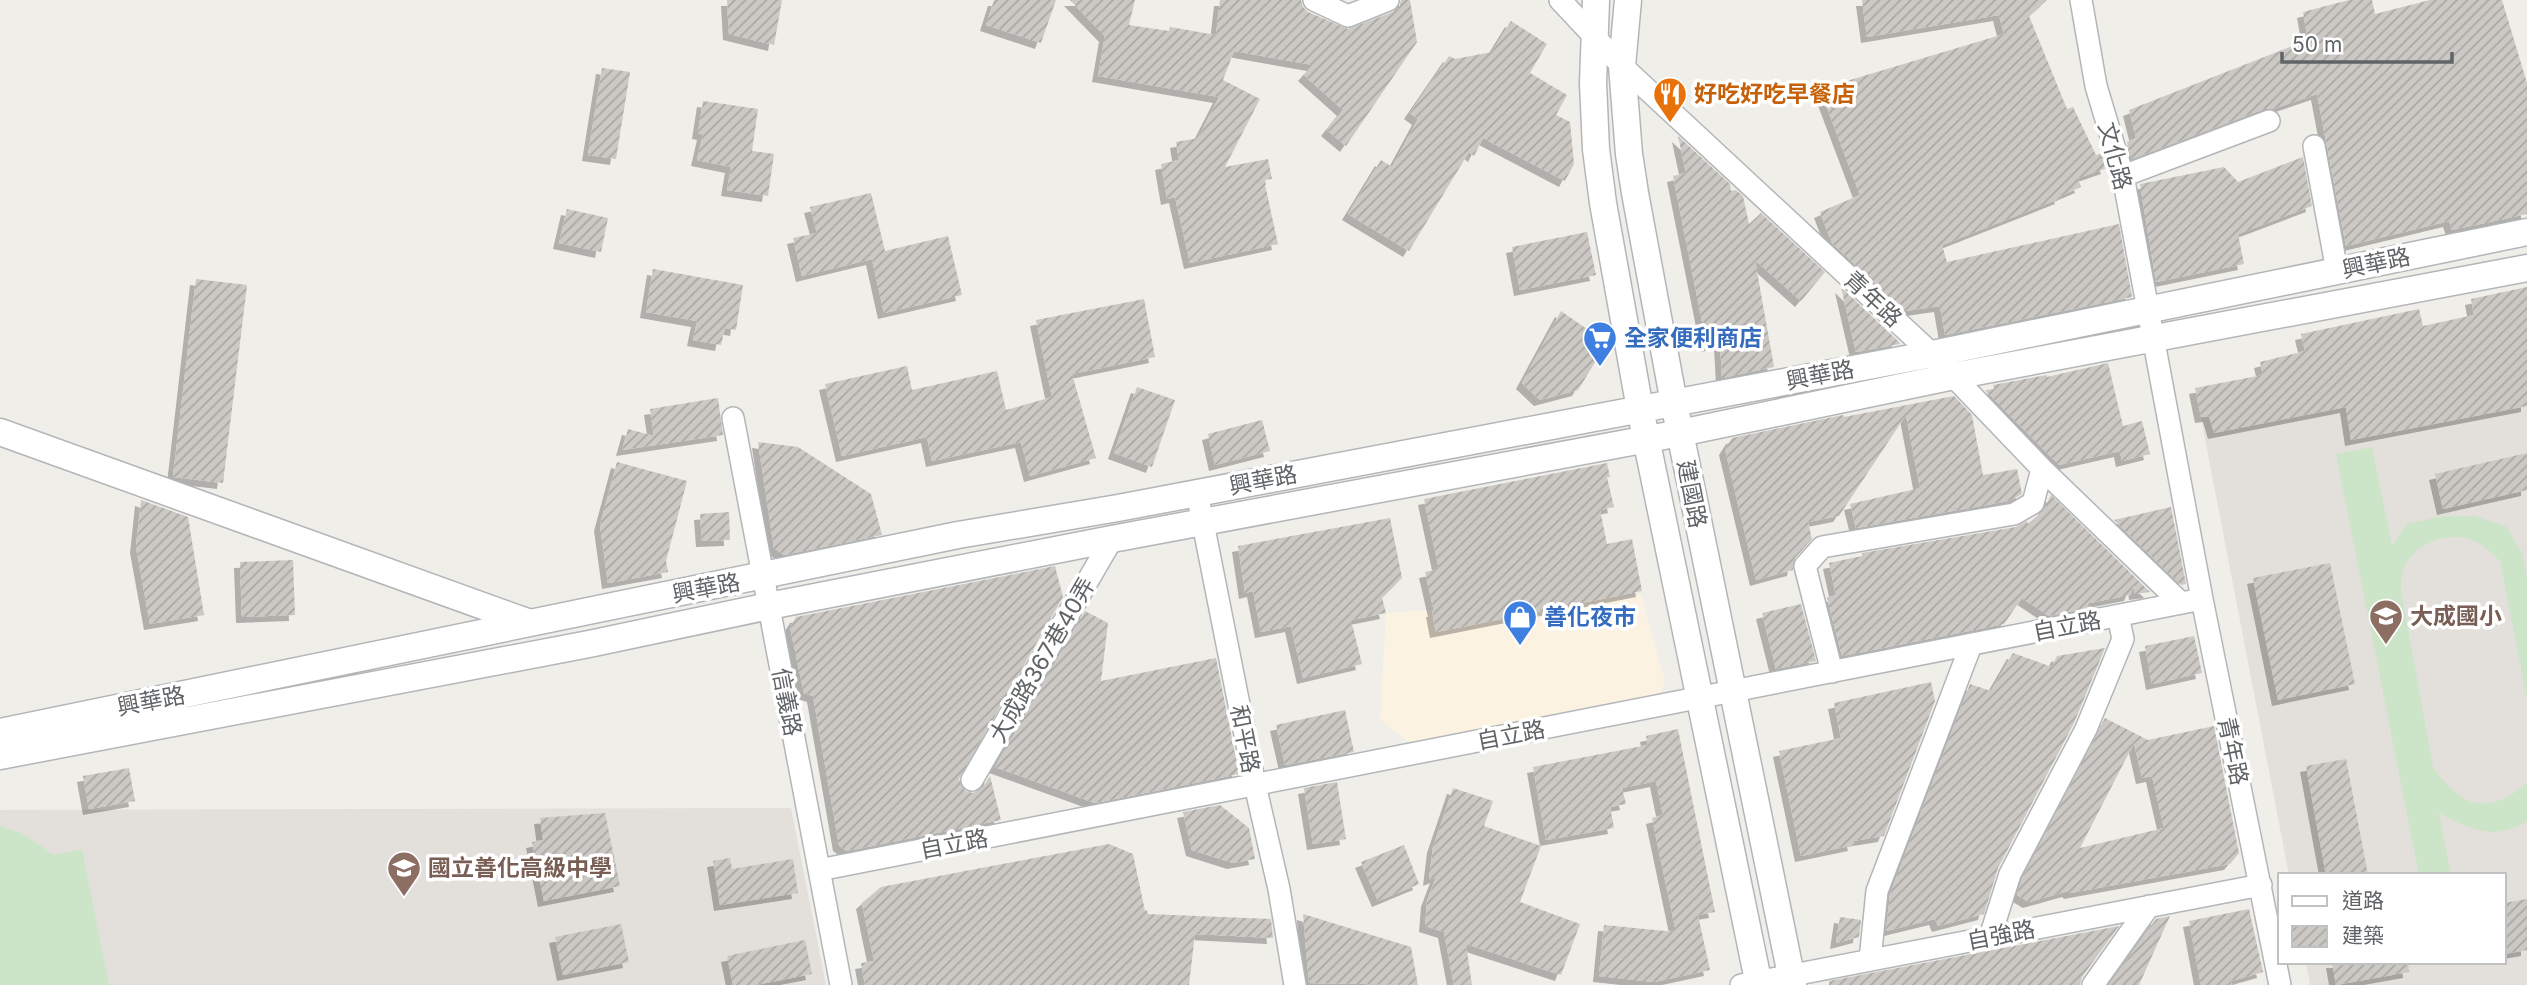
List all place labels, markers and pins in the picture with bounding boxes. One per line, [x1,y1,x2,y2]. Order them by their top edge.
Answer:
restaurant icon: 好吃好吃早餐店 [1651,75,1689,124]
place label: 好吃好吃早餐店 [1694,80,1855,108]
supermarket icon: 全家便利商店 [1581,319,1619,368]
place label: 全家便利商店 [1624,324,1762,352]
school or university icon: 大成國小 [2367,597,2405,646]
shop icon: 善化夜市 [1501,598,1539,647]
place label: 大成國小 [2410,602,2502,630]
place label: 善化夜市 [1544,603,1636,631]
school or university icon: 國立善化高級中學 [385,849,423,898]
place label: 國立善化高級中學 [428,854,612,882]

